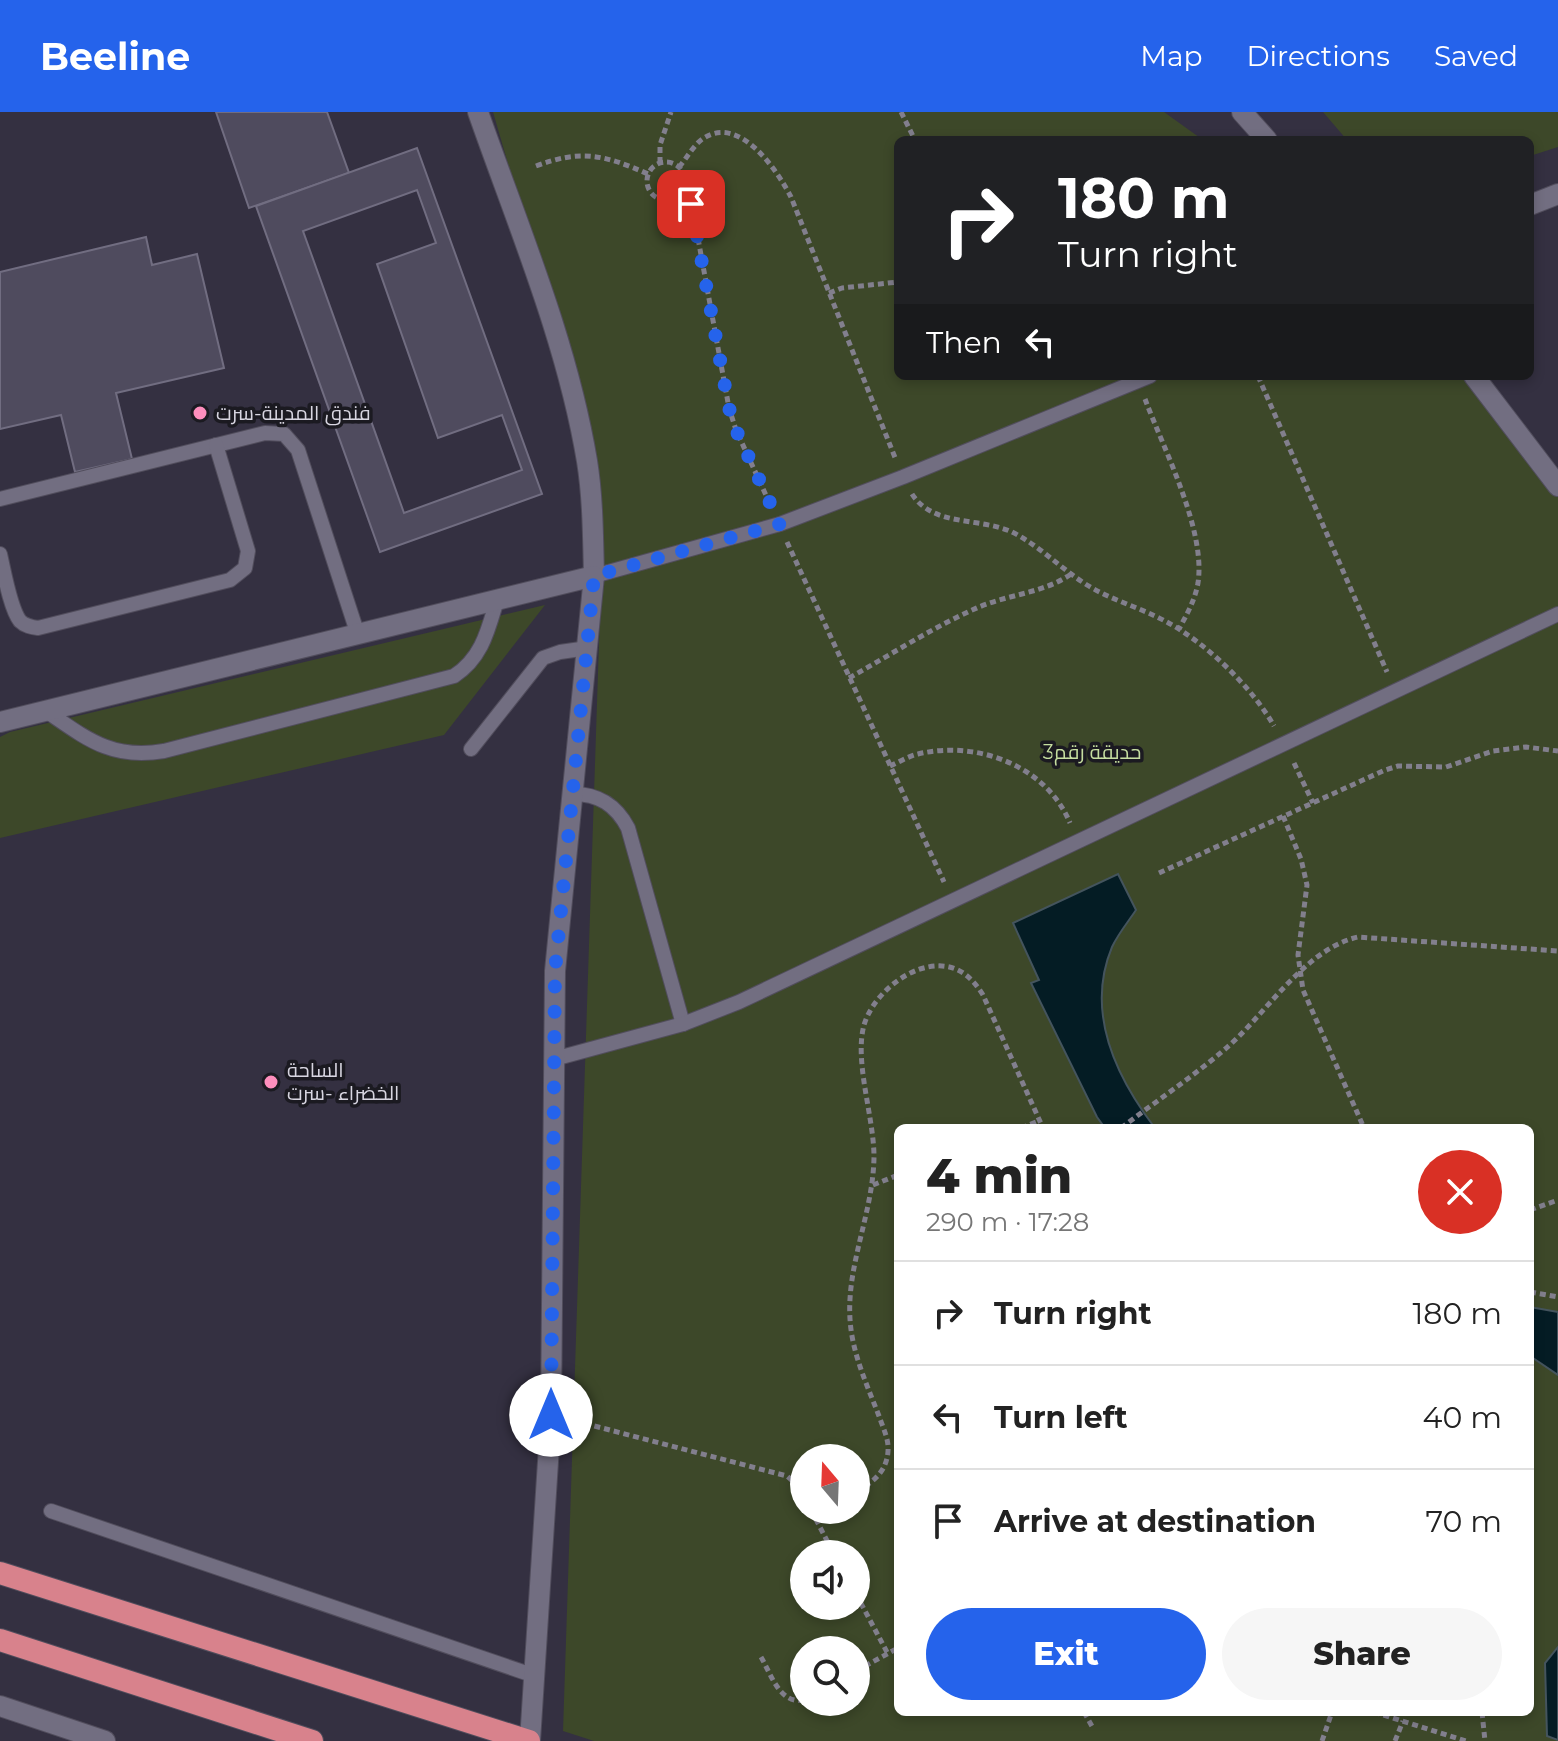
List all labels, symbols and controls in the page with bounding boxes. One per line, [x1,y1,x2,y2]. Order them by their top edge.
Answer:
text: Beeline [40,33,190,80]
text: Map [1140,39,1202,73]
text: Directions [1246,39,1390,73]
text: Saved [1434,39,1518,73]
text: 180 m [1058,164,1230,232]
icon: right [926,168,1030,272]
pin [657,170,725,238]
icon: arrive [669,182,713,226]
text: Turn right [1058,232,1238,276]
icon: left [1018,320,1062,364]
text: Then [926,324,1002,361]
place label: فندق المدينة-سرت [216,401,371,426]
marker: فندق المدينة-سرت [191,404,209,422]
park label: حديقة رقم3 [1043,740,1141,766]
place label: الساحة الخضراء -سرت [287,1058,399,1105]
marker: الساحة الخضراء -سرت [262,1073,280,1091]
text: 4 min [926,1147,1072,1205]
button: close [1418,1150,1502,1234]
text: 290 m · 17:28 [926,1206,1089,1238]
icon: right [926,1291,970,1335]
text: Turn right [994,1295,1151,1332]
text: 180 m [1412,1295,1502,1332]
position arrow [509,1373,593,1457]
icon: left [926,1395,970,1439]
text: Turn left [994,1399,1127,1436]
text: 40 m [1423,1399,1502,1436]
north arrow [790,1444,870,1524]
map controls [790,1444,870,1716]
icon: arrive [926,1499,970,1543]
text: Arrive at destination [994,1503,1316,1540]
text: 70 m [1425,1503,1502,1540]
button: sound [790,1540,870,1620]
button: Exit [926,1608,1206,1700]
button: Share [1222,1608,1502,1700]
button: search [790,1636,870,1716]

